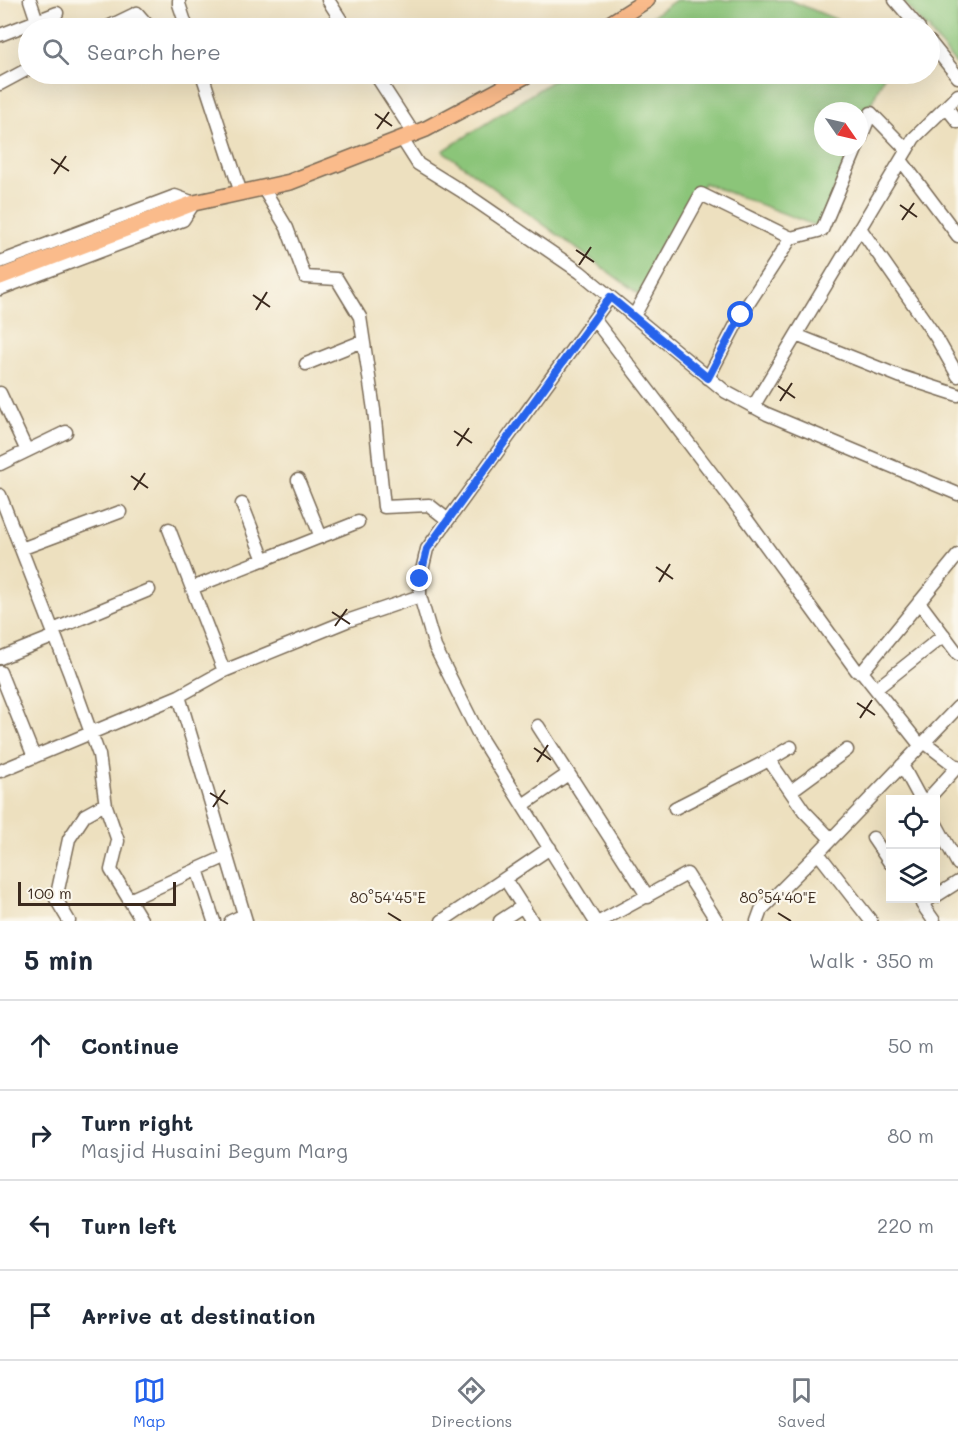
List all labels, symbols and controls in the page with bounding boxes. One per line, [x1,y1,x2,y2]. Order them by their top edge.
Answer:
search box [18,18,940,84]
icon: search [39,35,72,68]
text: Search here [87,37,221,66]
north arrow [814,102,868,156]
route start [727,301,753,327]
route end [406,565,432,591]
map controls [886,795,940,903]
button: locate [886,795,940,849]
button: layers [886,849,940,903]
scale bar [18,879,176,906]
text: 100 m [27,882,72,903]
text: 80°54'45"E [350,887,427,907]
text: 80°54'40"E [740,887,817,907]
text: 5 min [24,943,93,977]
text: Walk · 350 m [809,947,934,973]
icon: ahead [24,1029,57,1062]
text: Continue [81,1031,179,1060]
text: 50 m [888,1032,934,1058]
text: Turn right [81,1108,193,1137]
icon: right [24,1119,57,1152]
text: 80 m [887,1122,934,1148]
text: Masjid Husaini Begum Marg [81,1137,348,1163]
icon: left [24,1209,57,1242]
text: Turn left [81,1211,177,1240]
text: 220 m [877,1212,934,1238]
icon: arrive [24,1299,57,1332]
text: Arrive at destination [81,1301,316,1330]
tab: Map [133,1374,166,1431]
tab: Directions [431,1374,512,1431]
tab: Saved [778,1374,825,1431]

